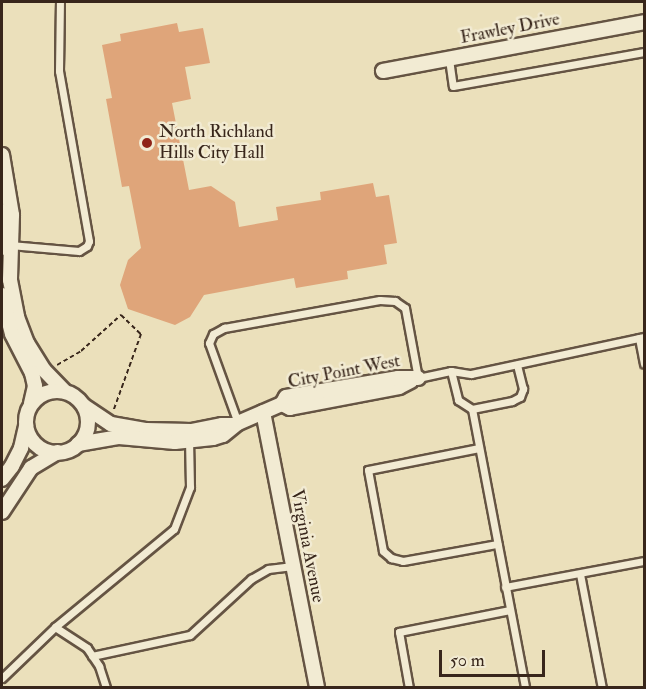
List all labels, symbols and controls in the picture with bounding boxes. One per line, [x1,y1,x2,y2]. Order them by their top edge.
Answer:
street label: Frawley Drive [458,9,562,49]
place label: North Richland Hills City Hall [159,122,274,164]
marker: North Richland Hills City Hall [140,136,154,150]
street label: City Point West [286,351,402,393]
street label: Virginia Avenue [285,487,329,605]
scale bar [442,638,548,676]
text: 50 m [450,649,485,672]

